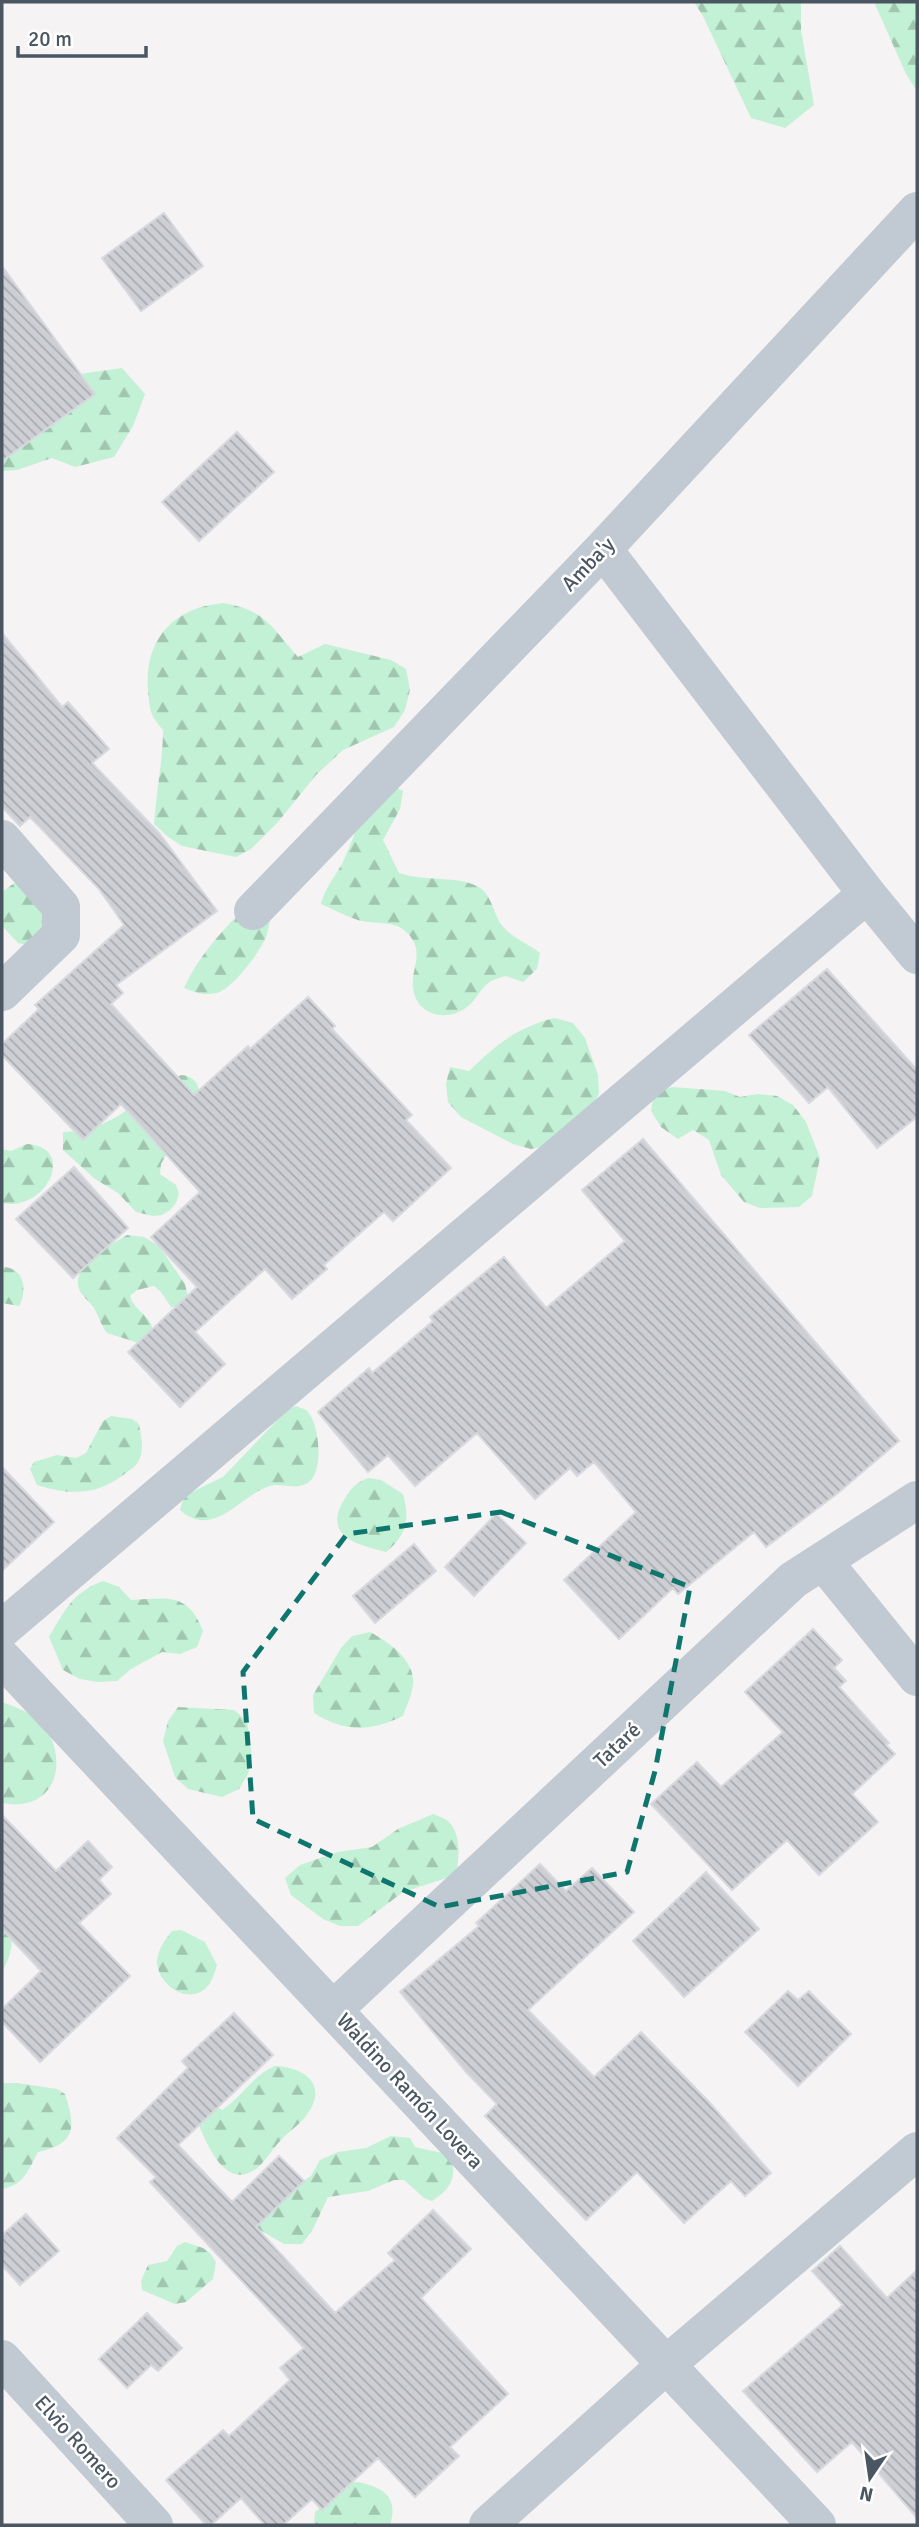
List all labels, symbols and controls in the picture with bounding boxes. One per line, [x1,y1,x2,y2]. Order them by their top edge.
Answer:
scale bar [18,14,145,58]
text: 20 m [28,26,72,52]
street label: Amba'y [556,531,620,597]
street label: Tataré [588,1717,646,1773]
street label: Waldino Ramón Lovera [331,2008,489,2174]
street label: Elvio Romero [29,2390,127,2494]
north arrow [835,2443,905,2513]
text: N [857,2480,876,2507]

